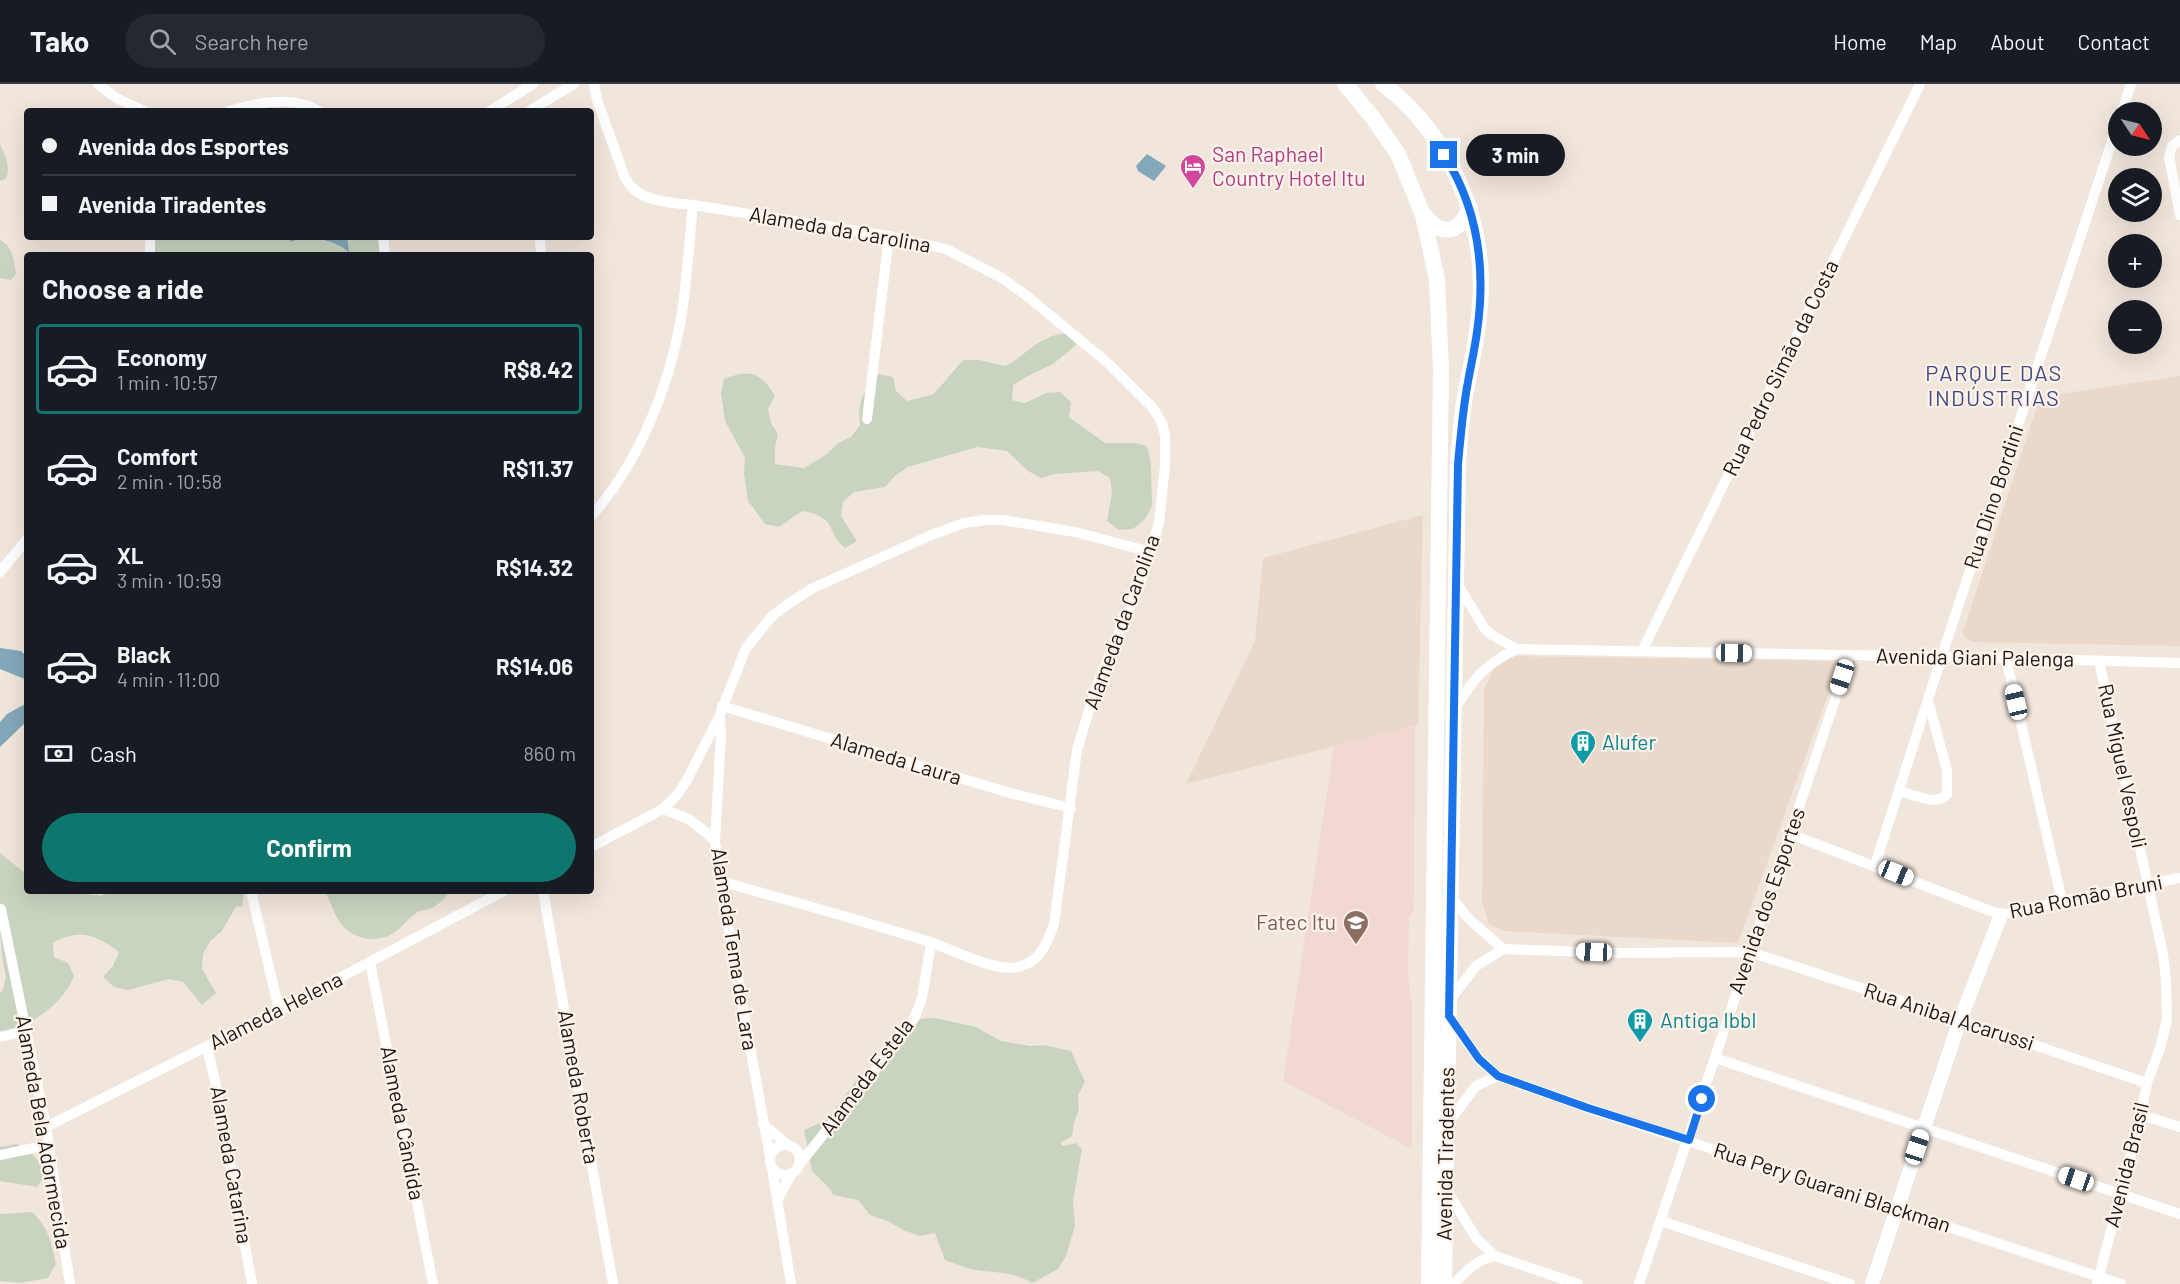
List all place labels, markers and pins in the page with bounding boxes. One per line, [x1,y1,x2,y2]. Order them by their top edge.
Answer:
place label: San Raphael Country Hotel Itu [1212,141,1365,190]
hotel icon: San Raphael Country Hotel Itu [1178,152,1208,190]
building icon: Alufer [1568,728,1598,766]
place label: Alufer [1602,729,1657,754]
school or university icon: Fatec Itu [1341,908,1371,946]
place label: Fatec Itu [1256,909,1336,934]
building icon: Antiga Ibbl [1625,1006,1655,1044]
place label: Antiga Ibbl [1660,1007,1756,1032]

